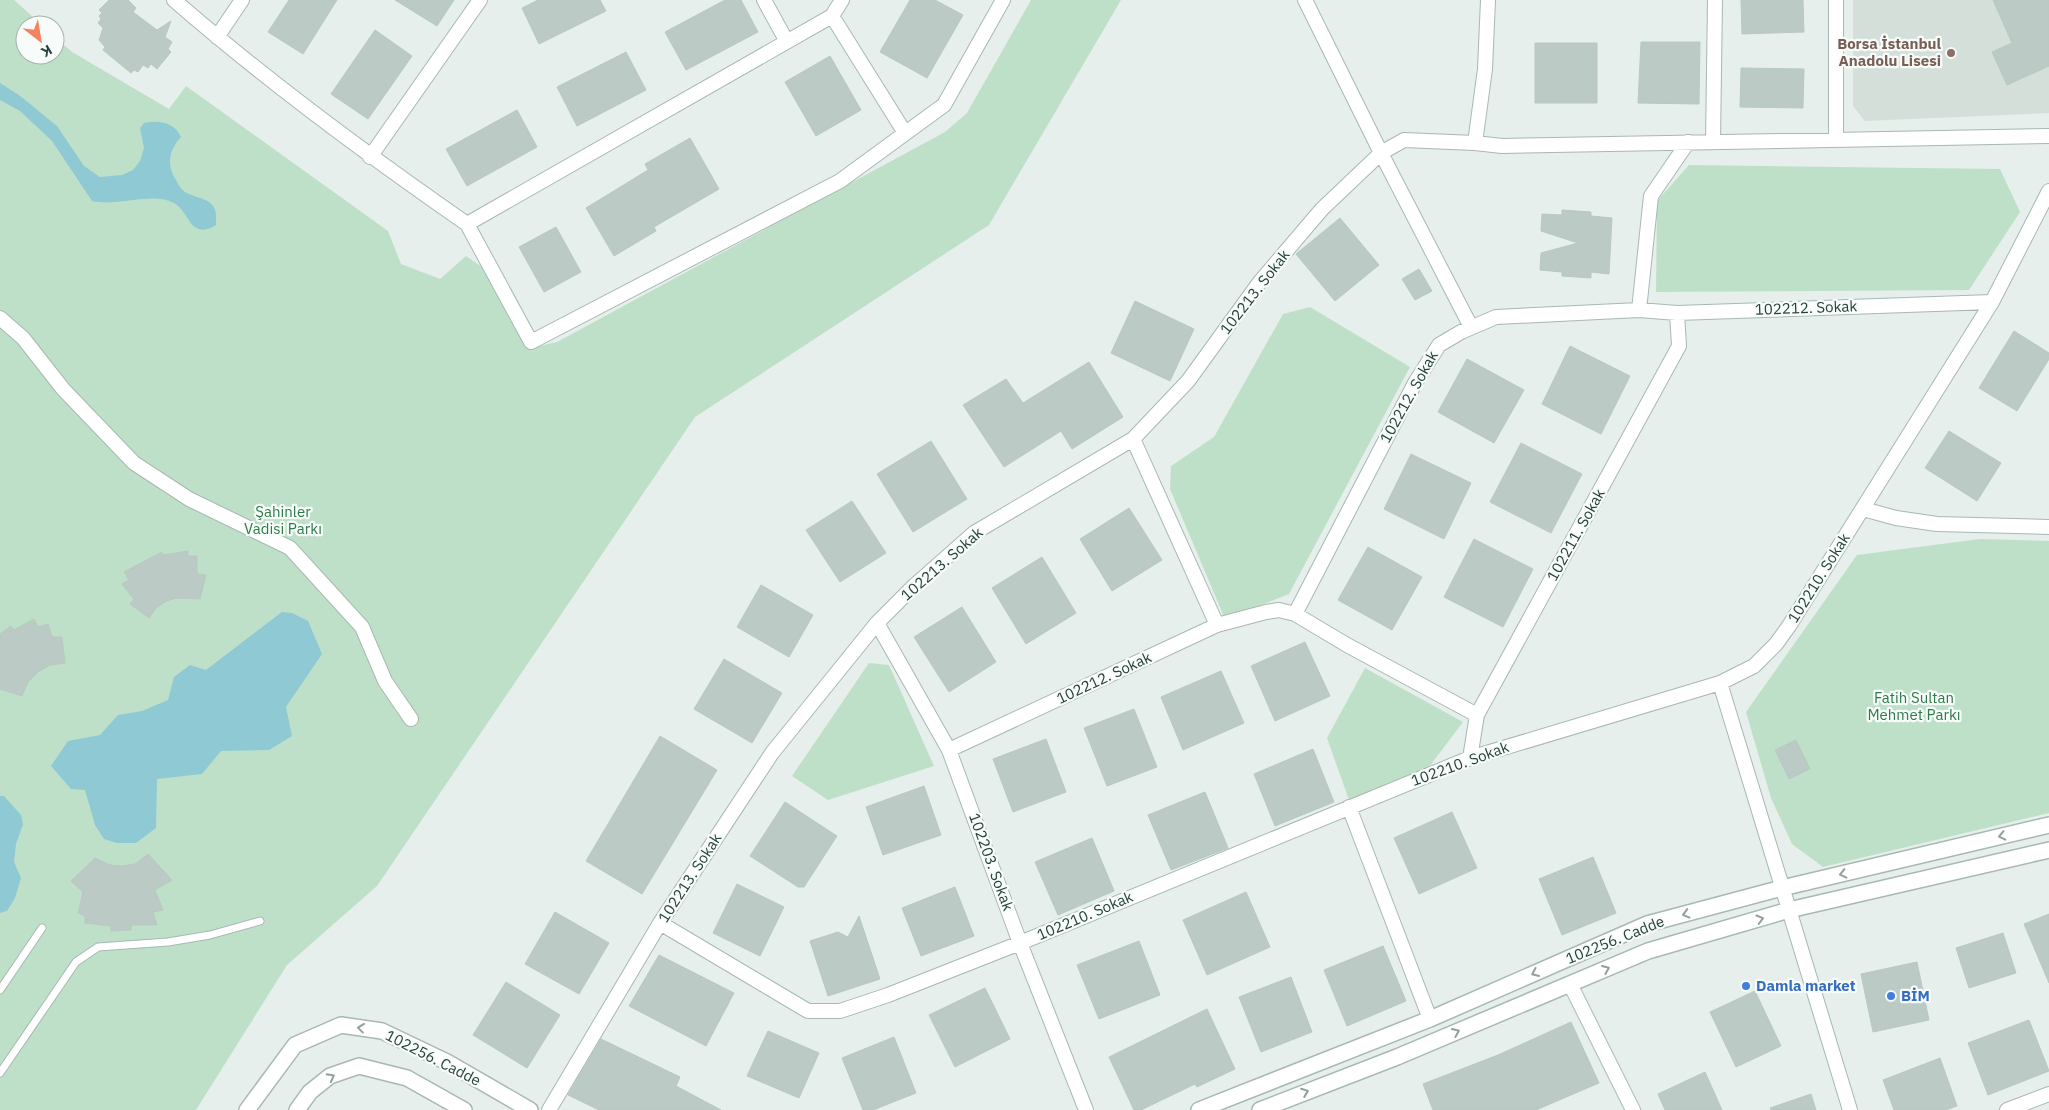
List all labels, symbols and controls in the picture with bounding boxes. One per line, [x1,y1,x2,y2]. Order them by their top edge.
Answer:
north arrow [15,15,65,65]
place label: Borsa İstanbul Anadolu Lisesi [1837,34,1941,70]
text: K [38,41,56,61]
marker: Borsa İstanbul Anadolu Lisesi [1945,47,1957,59]
street label: 102213. Sokak [1216,245,1294,338]
street label: 102212. Sokak [1754,296,1858,319]
street label: 102212. Sokak [1375,347,1442,446]
street label: 102211. Sokak [1542,485,1609,584]
park label: Şahinler Vadisi Parkı [244,502,322,538]
street label: 102213. Sokak [897,523,987,604]
street label: 102210. Sokak [1783,529,1854,626]
street label: 102212. Sokak [1053,647,1154,708]
park label: Fatih Sultan Mehmet Parkı [1867,688,1961,724]
street label: 102210. Sokak [1408,737,1511,790]
street label: 102203. Sokak [965,810,1018,913]
street label: 102213. Sokak [654,830,726,926]
one-way arrow [1997,830,2006,841]
one-way arrow [1839,868,1848,879]
street label: 102210. Sokak [1034,887,1136,944]
one-way arrow [1682,908,1691,919]
street label: 102256. Cadde [1563,911,1667,968]
one-way arrow [1755,914,1764,924]
one-way arrow [1601,965,1610,976]
one-way arrow [1531,967,1540,978]
place label: Damla market [1756,976,1856,995]
marker: Damla market [1740,980,1752,992]
place label: BİM [1901,986,1930,1005]
marker: BİM [1885,990,1897,1002]
one-way arrow [357,1023,365,1034]
street label: 102256. Cadde [382,1025,484,1090]
one-way arrow [1451,1028,1460,1039]
one-way arrow [326,1073,335,1083]
one-way arrow [1300,1088,1309,1099]

